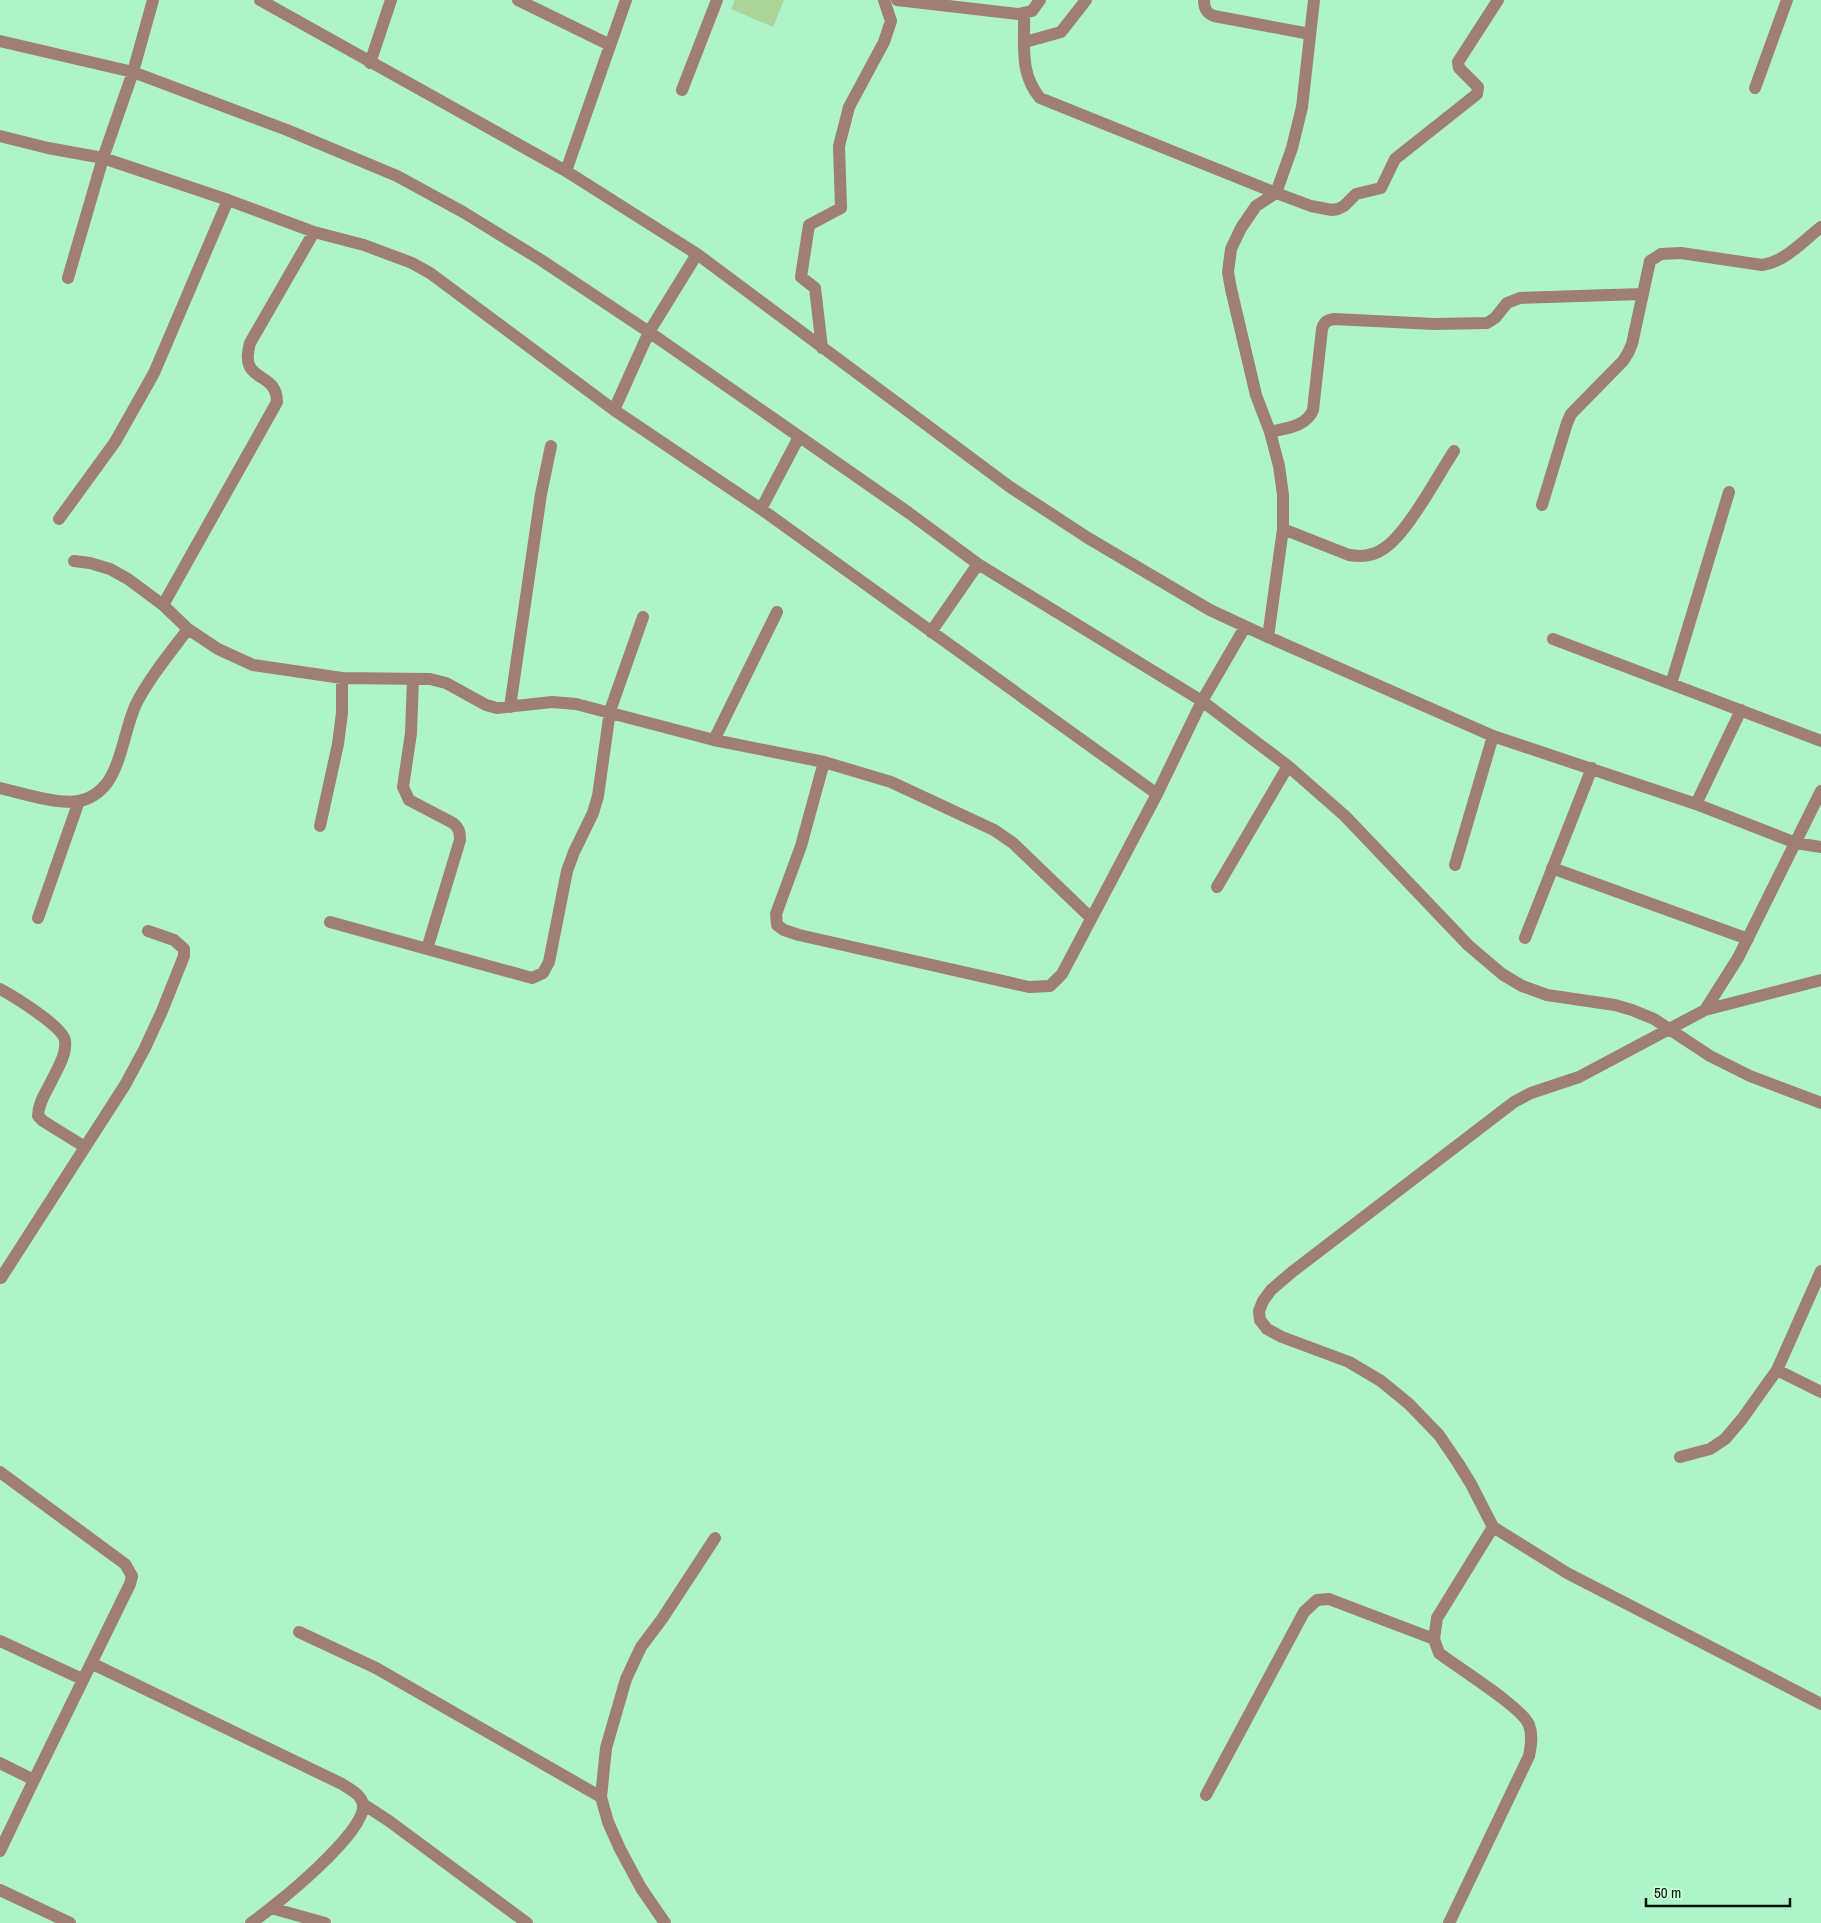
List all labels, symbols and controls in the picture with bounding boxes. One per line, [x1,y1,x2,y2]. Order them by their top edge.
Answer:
scale bar [1646,1876,1790,1908]
text: 50 m [1654,1882,1681,1903]

